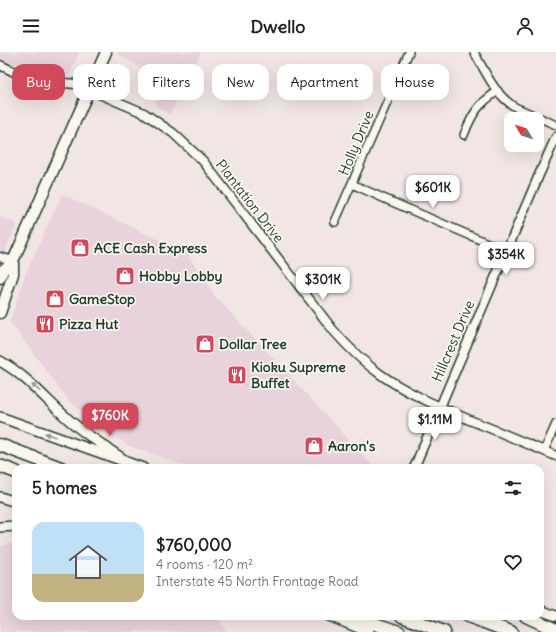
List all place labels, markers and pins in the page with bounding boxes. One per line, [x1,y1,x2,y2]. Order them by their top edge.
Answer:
pin: $601K [405,175,461,209]
shop icon: ACE Cash Express [69,237,91,259]
place label: ACE Cash Express [94,239,208,257]
pin: $354K [478,242,534,276]
shop icon: Hobby Lobby [114,265,136,287]
place label: Hobby Lobby [139,267,222,285]
pin: $301K [295,267,351,301]
shop icon: GameStop [44,288,66,310]
place label: GameStop [69,290,135,308]
restaurant icon: Pizza Hut [34,313,56,335]
place label: Pizza Hut [59,315,118,333]
shop icon: Dollar Tree [194,333,216,355]
place label: Dollar Tree [219,335,287,353]
place label: Kioku Supreme Buffet [251,358,346,392]
restaurant icon: Kioku Supreme Buffet [226,364,248,386]
pin: $760K [82,403,138,437]
pin: $1.11M [402,407,468,441]
shop icon: Aaron's [303,435,325,457]
place label: Aaron's [328,437,376,455]

